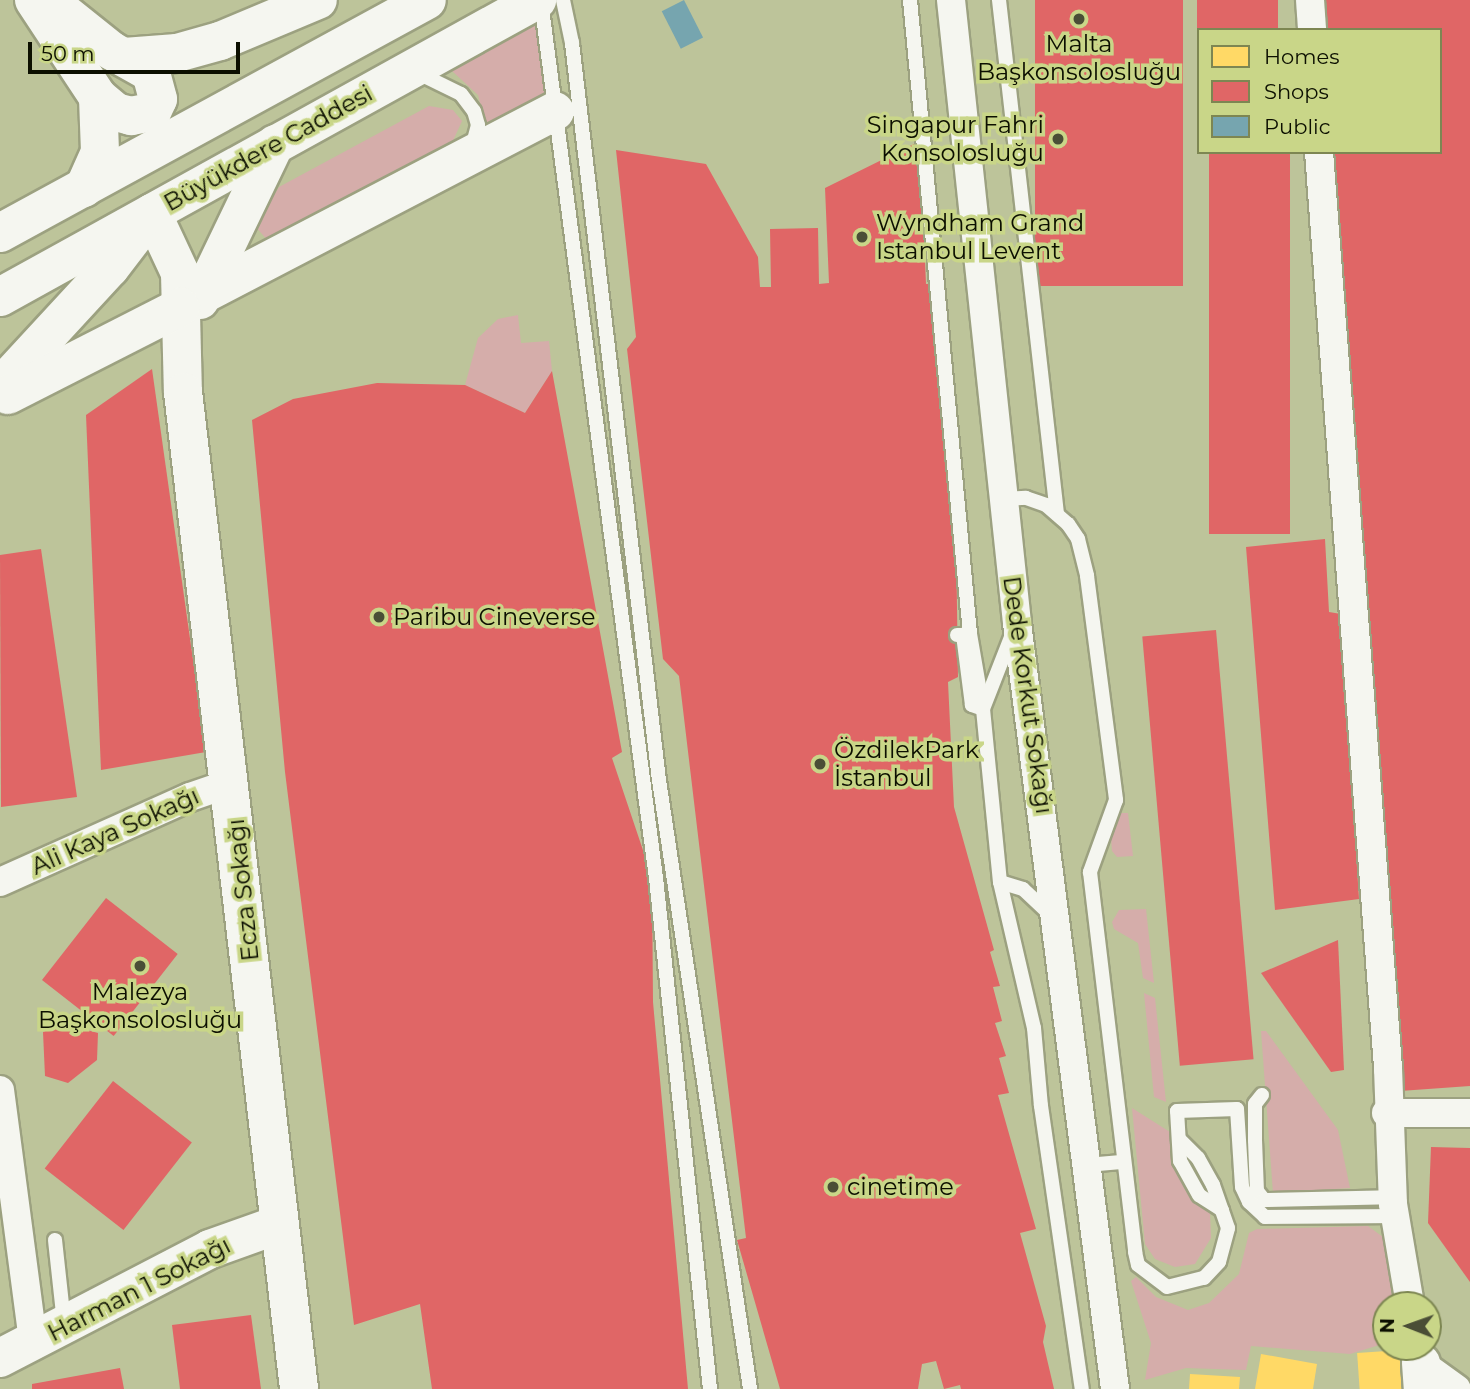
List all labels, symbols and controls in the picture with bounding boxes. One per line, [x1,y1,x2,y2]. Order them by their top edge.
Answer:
marker: Malta Başkonsolosluğu [1071,11,1087,27]
scale bar [32,28,243,72]
legend [1197,28,1442,154]
place label: Malta Başkonsolosluğu [977,30,1181,86]
text: 50 m [41,41,95,66]
text: Homes [1264,44,1339,69]
street label: Büyükdere Caddesi [159,79,377,217]
text: Shops [1264,79,1329,104]
place label: Singapur Fahri Konsolosluğu [867,111,1044,167]
text: Public [1264,114,1331,139]
marker: Singapur Fahri Konsolosluğu [1050,131,1066,147]
place label: Wyndham Grand Istanbul Levent [876,209,1084,265]
marker: Wyndham Grand Istanbul Levent [854,229,870,245]
street label: Dede Korkut Sokağı [997,574,1059,816]
place label: Paribu Cineverse [393,603,595,631]
marker: Paribu Cineverse [371,609,387,625]
place label: ÖzdilekPark İstanbul [834,736,979,792]
marker: ÖzdilekPark İstanbul [812,756,828,772]
street label: Ali Kaya Sokağı [27,781,203,881]
street label: Ecza Sokağı [221,817,265,963]
marker: Malezya Başkonsolosluğu [132,958,148,974]
place label: Malezya Başkonsolosluğu [38,978,242,1034]
place label: cinetime [847,1173,954,1201]
marker: cinetime [825,1179,841,1195]
street label: Harman 1 Sokağı [43,1231,235,1347]
north arrow [1372,1291,1442,1361]
text: N [1376,1318,1399,1334]

